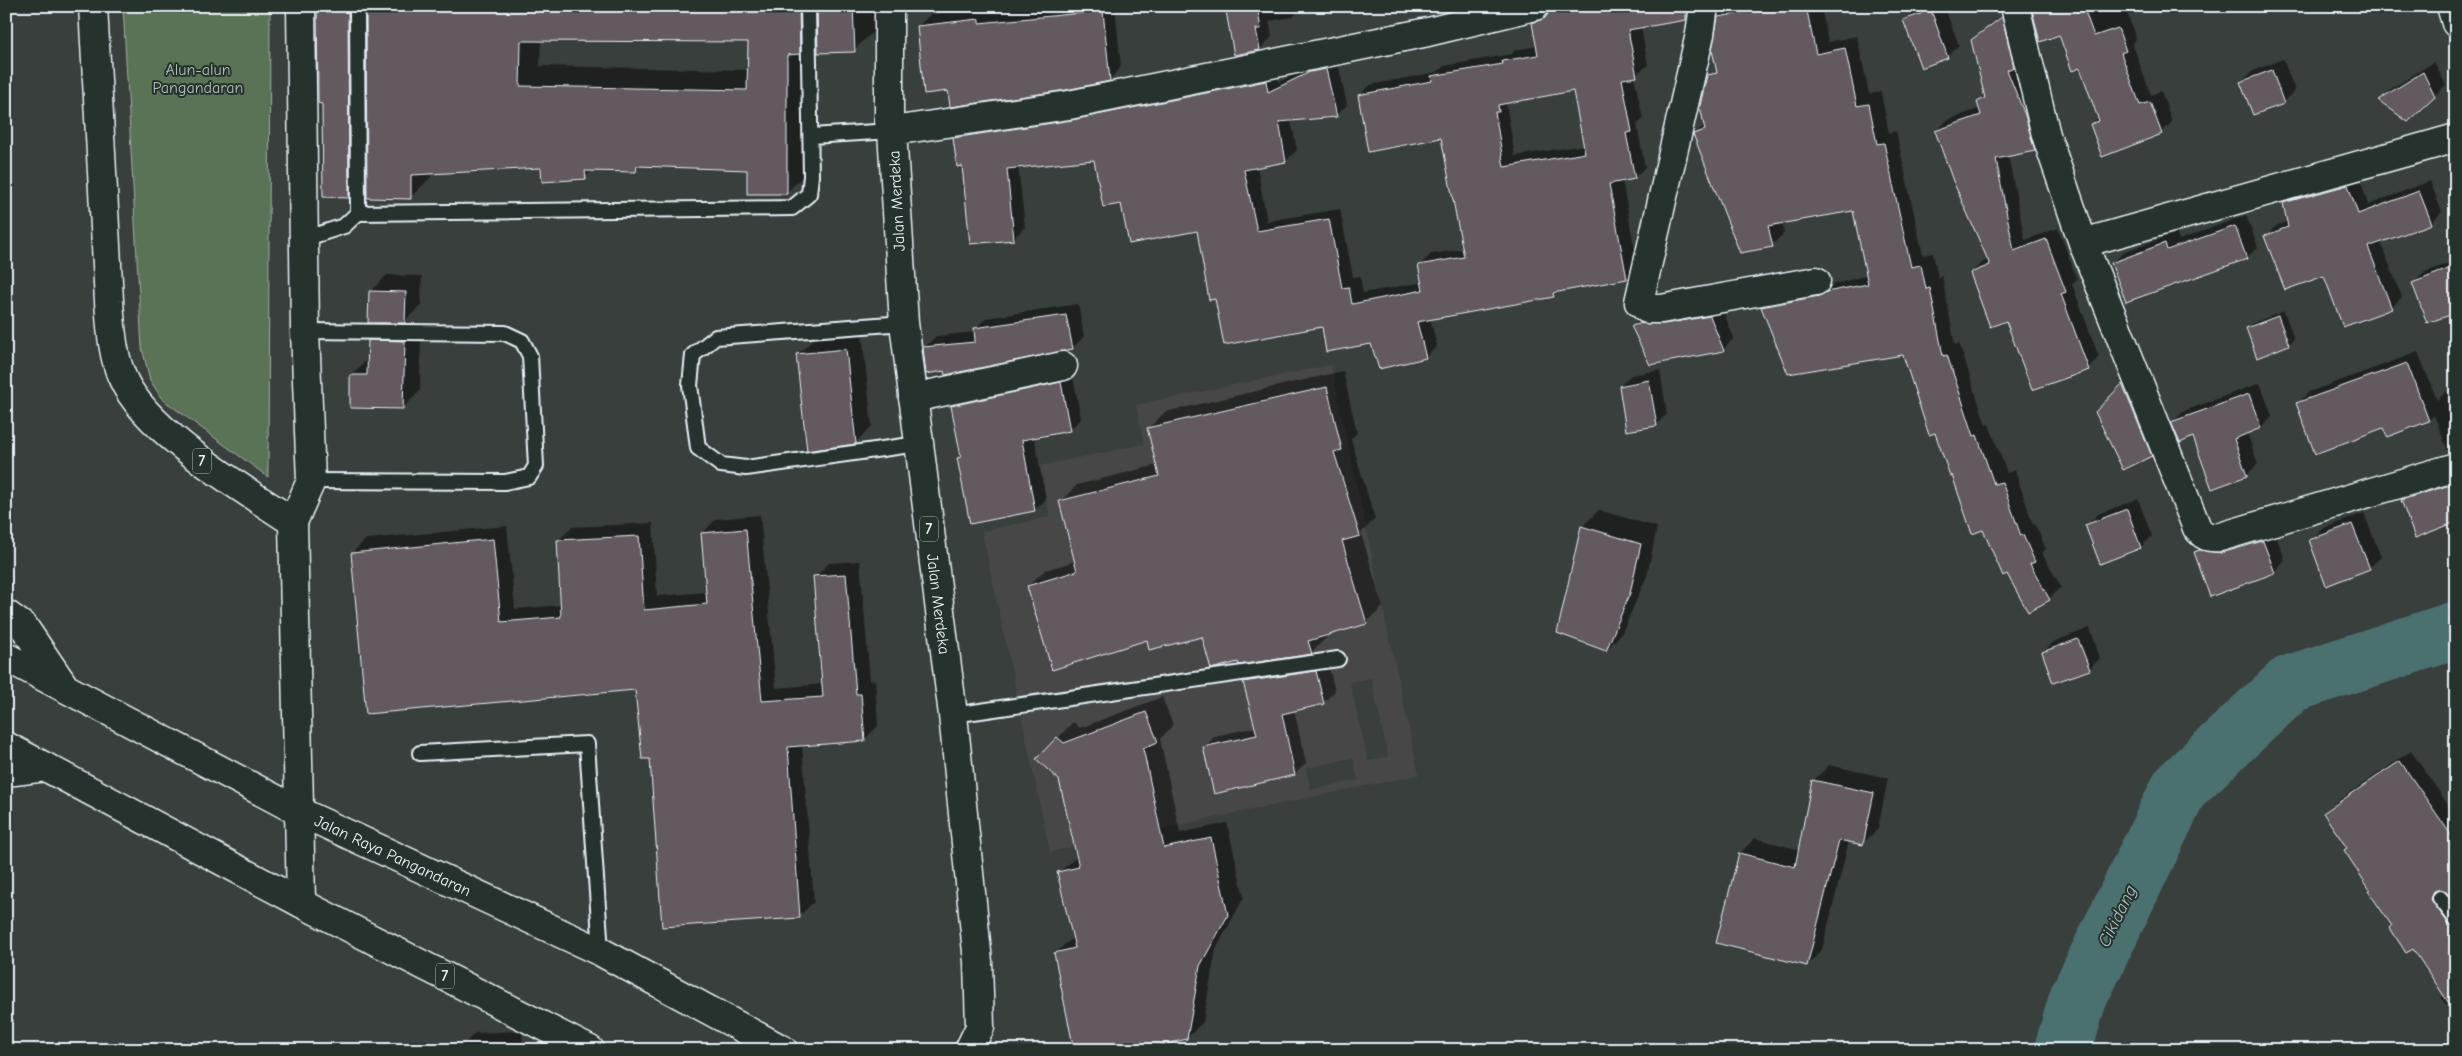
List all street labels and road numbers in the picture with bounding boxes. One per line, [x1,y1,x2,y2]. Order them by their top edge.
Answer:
street label: Jalan Merdeka [885,150,909,252]
road number: 7 [193,448,211,474]
road number: 7 [920,516,938,542]
street label: Jalan Merdeka [923,553,953,655]
street label: Jalan Raya Pangandaran [312,812,474,900]
road number: 7 [436,964,454,988]

